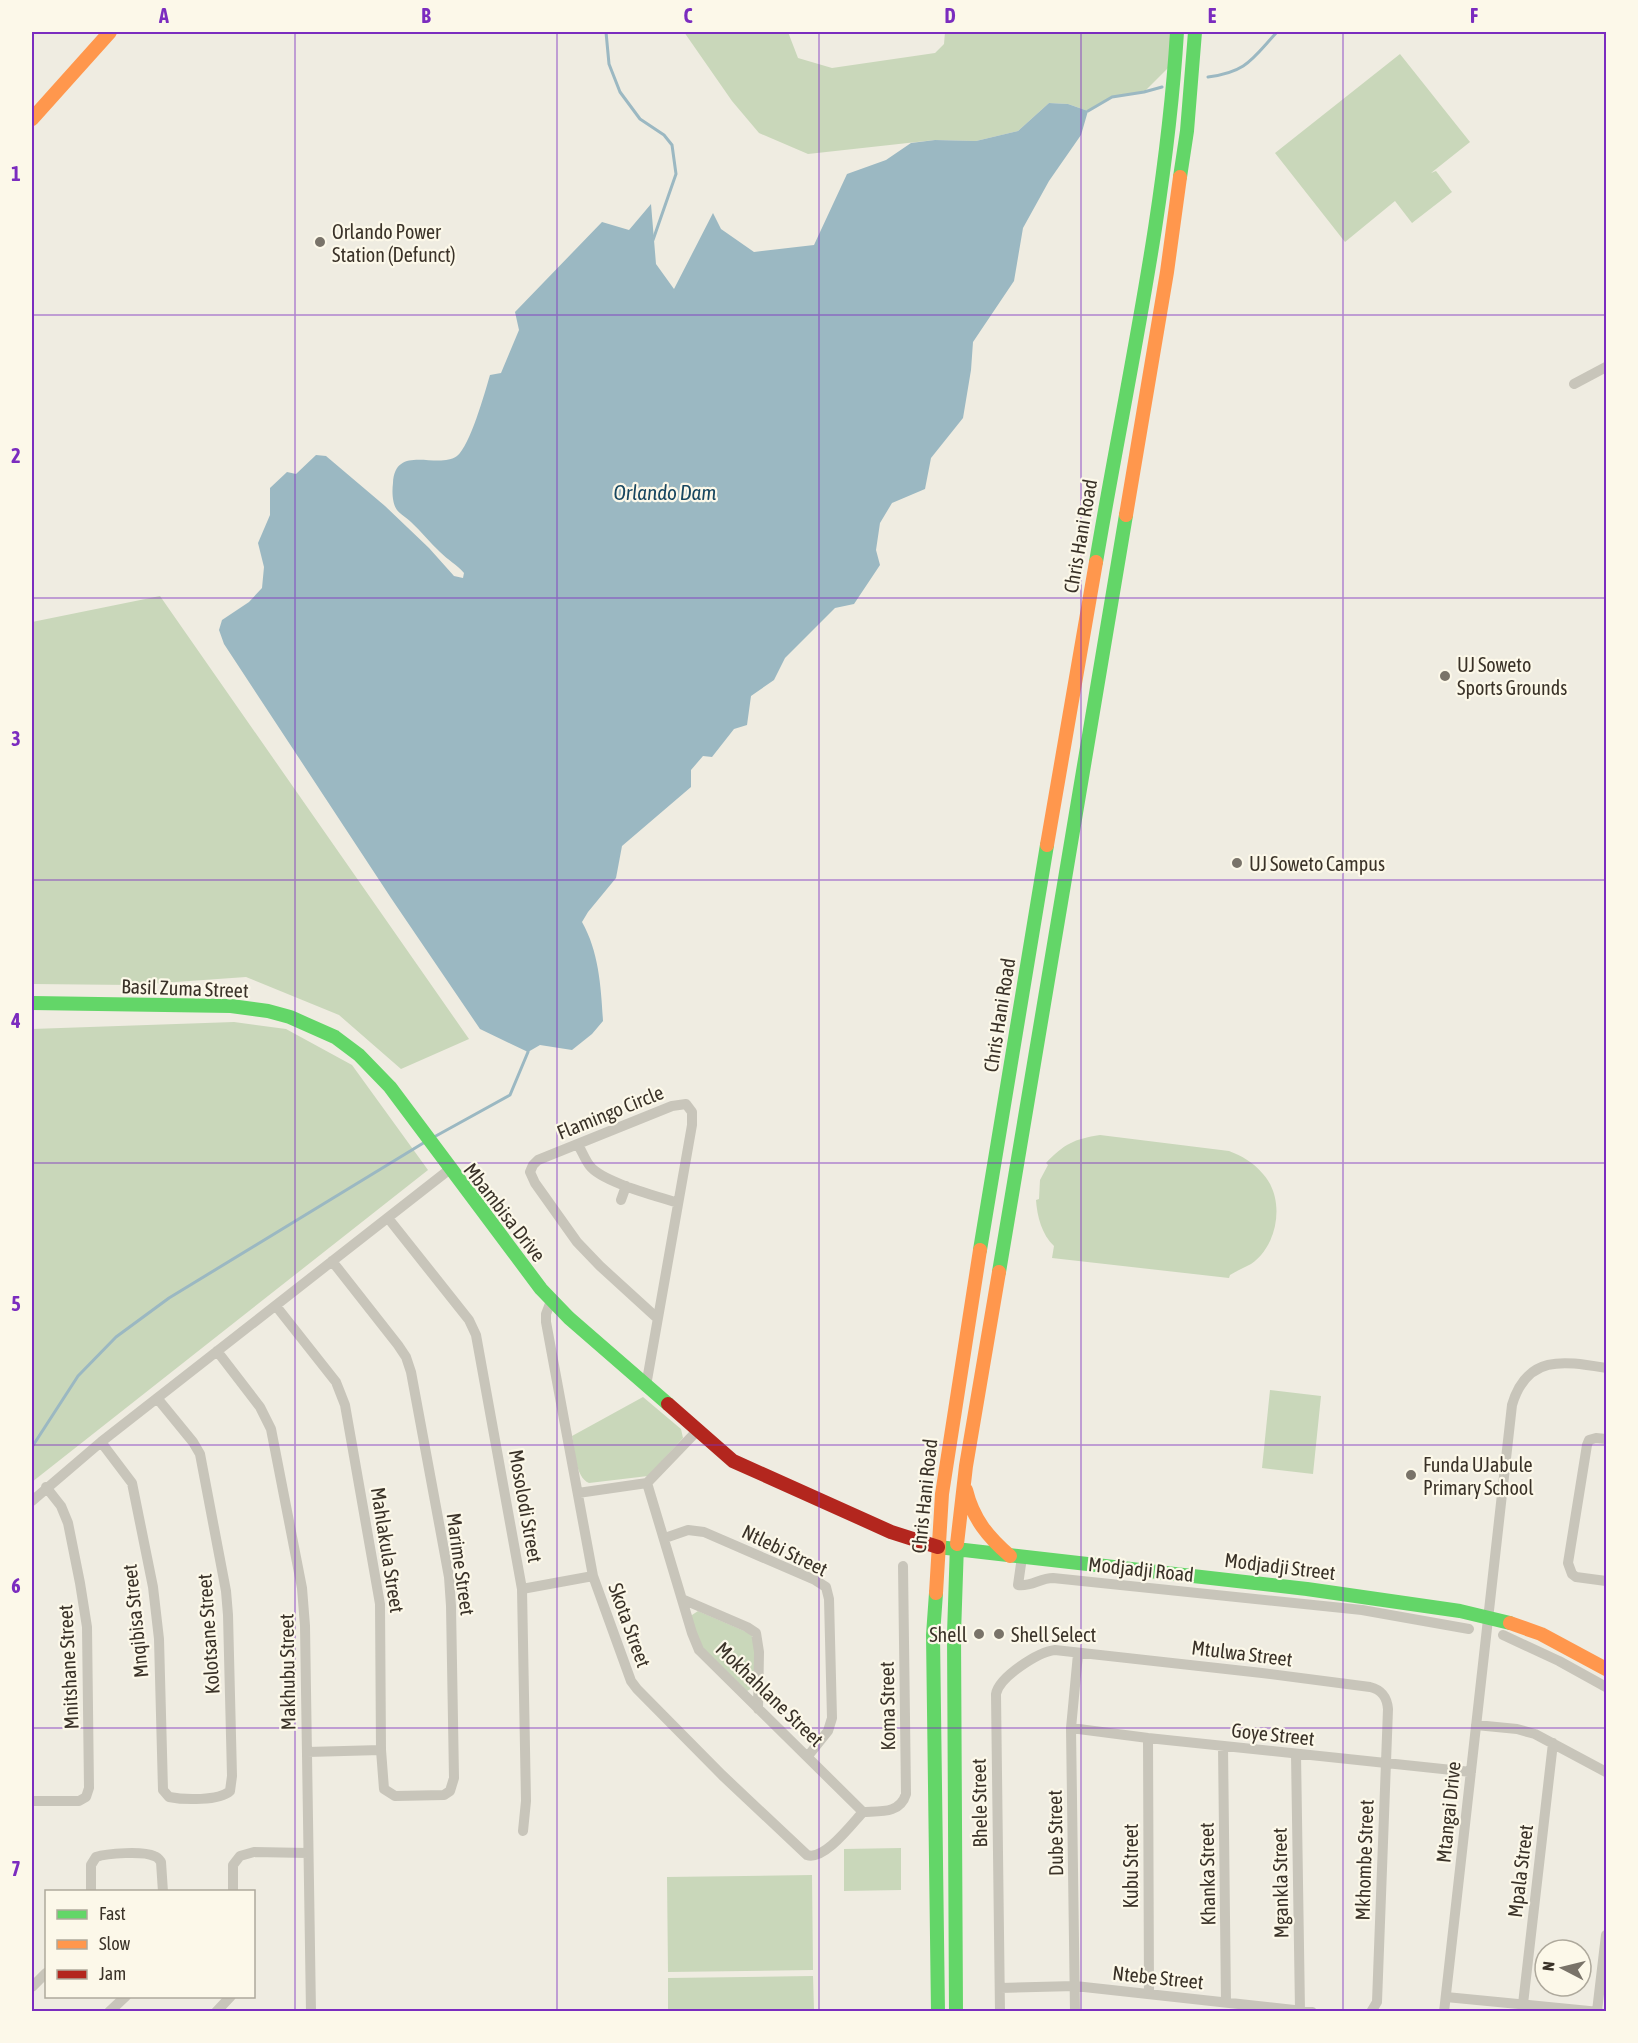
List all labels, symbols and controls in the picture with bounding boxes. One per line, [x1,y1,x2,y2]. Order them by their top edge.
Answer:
text: A [158,4,169,27]
text: B [421,4,431,27]
text: C [684,4,693,27]
text: D [944,4,956,27]
text: E [1208,4,1217,27]
text: F [1470,4,1478,27]
text: 1 [11,162,21,185]
place label: Orlando Power Station (Defunct) [332,220,456,266]
marker: Orlando Power Station (Defunct) [313,235,327,249]
text: 2 [11,444,21,467]
street label: Chris Hani Road [1059,477,1101,595]
water label: Orlando Dam [613,480,717,504]
place label: UJ Soweto Sports Grounds [1457,653,1567,699]
marker: UJ Soweto Sports Grounds [1438,669,1452,683]
text: 3 [11,727,21,750]
place label: UJ Soweto Campus [1249,852,1385,875]
marker: UJ Soweto Campus [1230,856,1244,870]
street label: Chris Hani Road [979,956,1019,1074]
street label: Basil Zuma Street [121,974,249,1002]
text: 4 [10,1009,21,1032]
street label: Flamingo Circle [553,1080,667,1144]
street label: Mbambisa Drive [459,1158,551,1266]
text: 5 [11,1292,21,1315]
street label: Chris Hani Road [907,1438,941,1554]
street label: Mosolodi Street [505,1448,547,1565]
place label: Funda UJabule Primary School [1423,1453,1534,1499]
marker: Funda UJabule Primary School [1404,1468,1418,1482]
street label: Mahlakula Street [367,1486,409,1615]
street label: Marime Street [442,1511,480,1617]
street label: Ntlebi Street [738,1519,832,1581]
street label: Modjadji Street [1223,1548,1337,1584]
street label: Modjadji Road [1087,1552,1195,1586]
street label: Mnqibisa Street [118,1563,152,1679]
street label: Kolotsane Street [192,1573,224,1695]
text: 6 [11,1574,21,1597]
street label: Skota Street [604,1580,656,1670]
street label: Mnitshane Street [53,1604,83,1730]
street label: Makhubu Street [274,1613,300,1731]
place label: Shell [929,1623,968,1646]
place label: Shell Select [1011,1623,1096,1646]
marker: Shell [972,1627,986,1641]
marker: Shell Select [992,1627,1006,1641]
street label: Mtulwa Street [1190,1635,1294,1671]
street label: Mokhahlane Street [712,1637,829,1751]
street label: Koma Street [875,1661,899,1751]
street label: Goye Street [1230,1718,1316,1750]
street label: Bhele Street [967,1758,991,1848]
street label: Mtangai Drive [1431,1760,1465,1864]
street label: Dube Street [1043,1790,1067,1876]
street label: Mkhombe Street [1350,1799,1378,1921]
street label: Khanka Street [1195,1822,1219,1926]
street label: Kubu Street [1119,1823,1142,1909]
street label: Mpala Street [1503,1823,1537,1919]
street label: Mgankla Street [1268,1827,1292,1939]
text: 7 [11,1857,21,1880]
legend [45,1890,255,1998]
text: Fast [99,1903,126,1924]
text: Slow [99,1933,130,1954]
north arrow [1533,1938,1593,1998]
text: N [1539,1960,1558,1972]
street label: Ntebe Street [1111,1961,1205,1993]
text: Jam [99,1963,126,1984]

